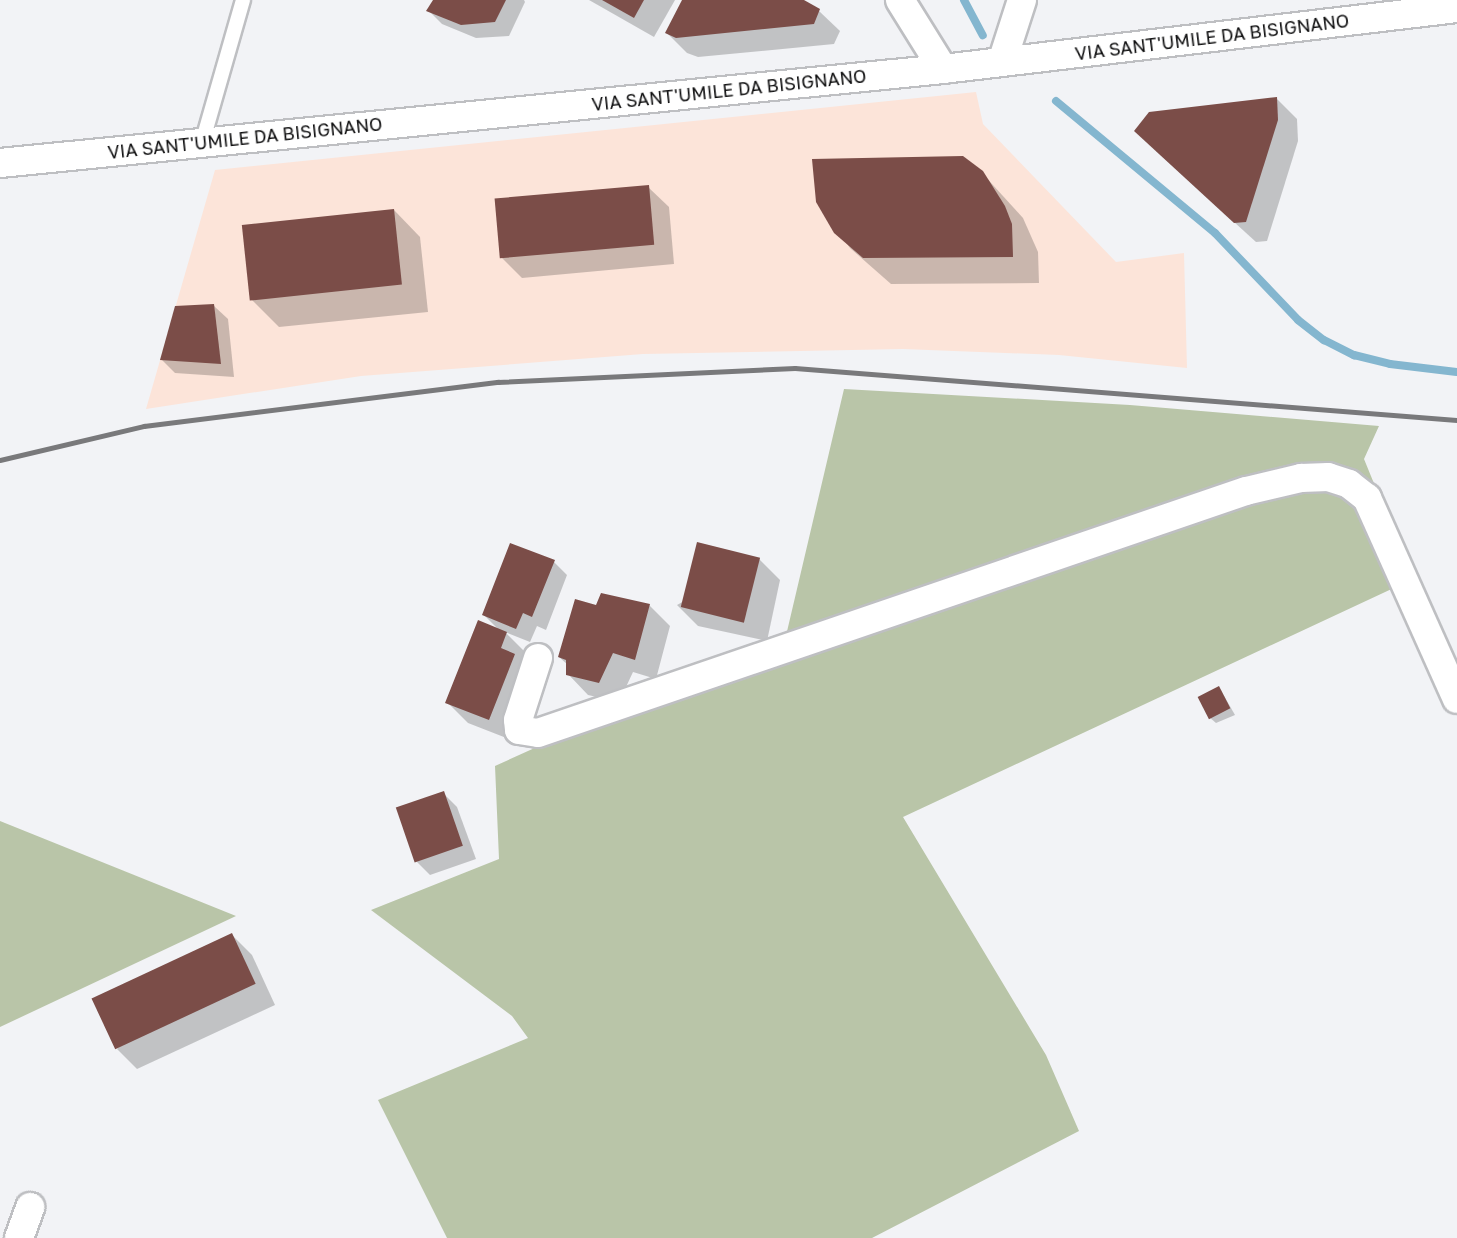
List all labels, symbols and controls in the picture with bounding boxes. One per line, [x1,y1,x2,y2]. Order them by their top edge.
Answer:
street label: VIA SANT'UMILE DA BISIGNANO [1074,9,1350,65]
street label: VIA SANT'UMILE DA BISIGNANO [591,65,867,115]
street label: VIA SANT'UMILE DA BISIGNANO [107,113,383,163]

